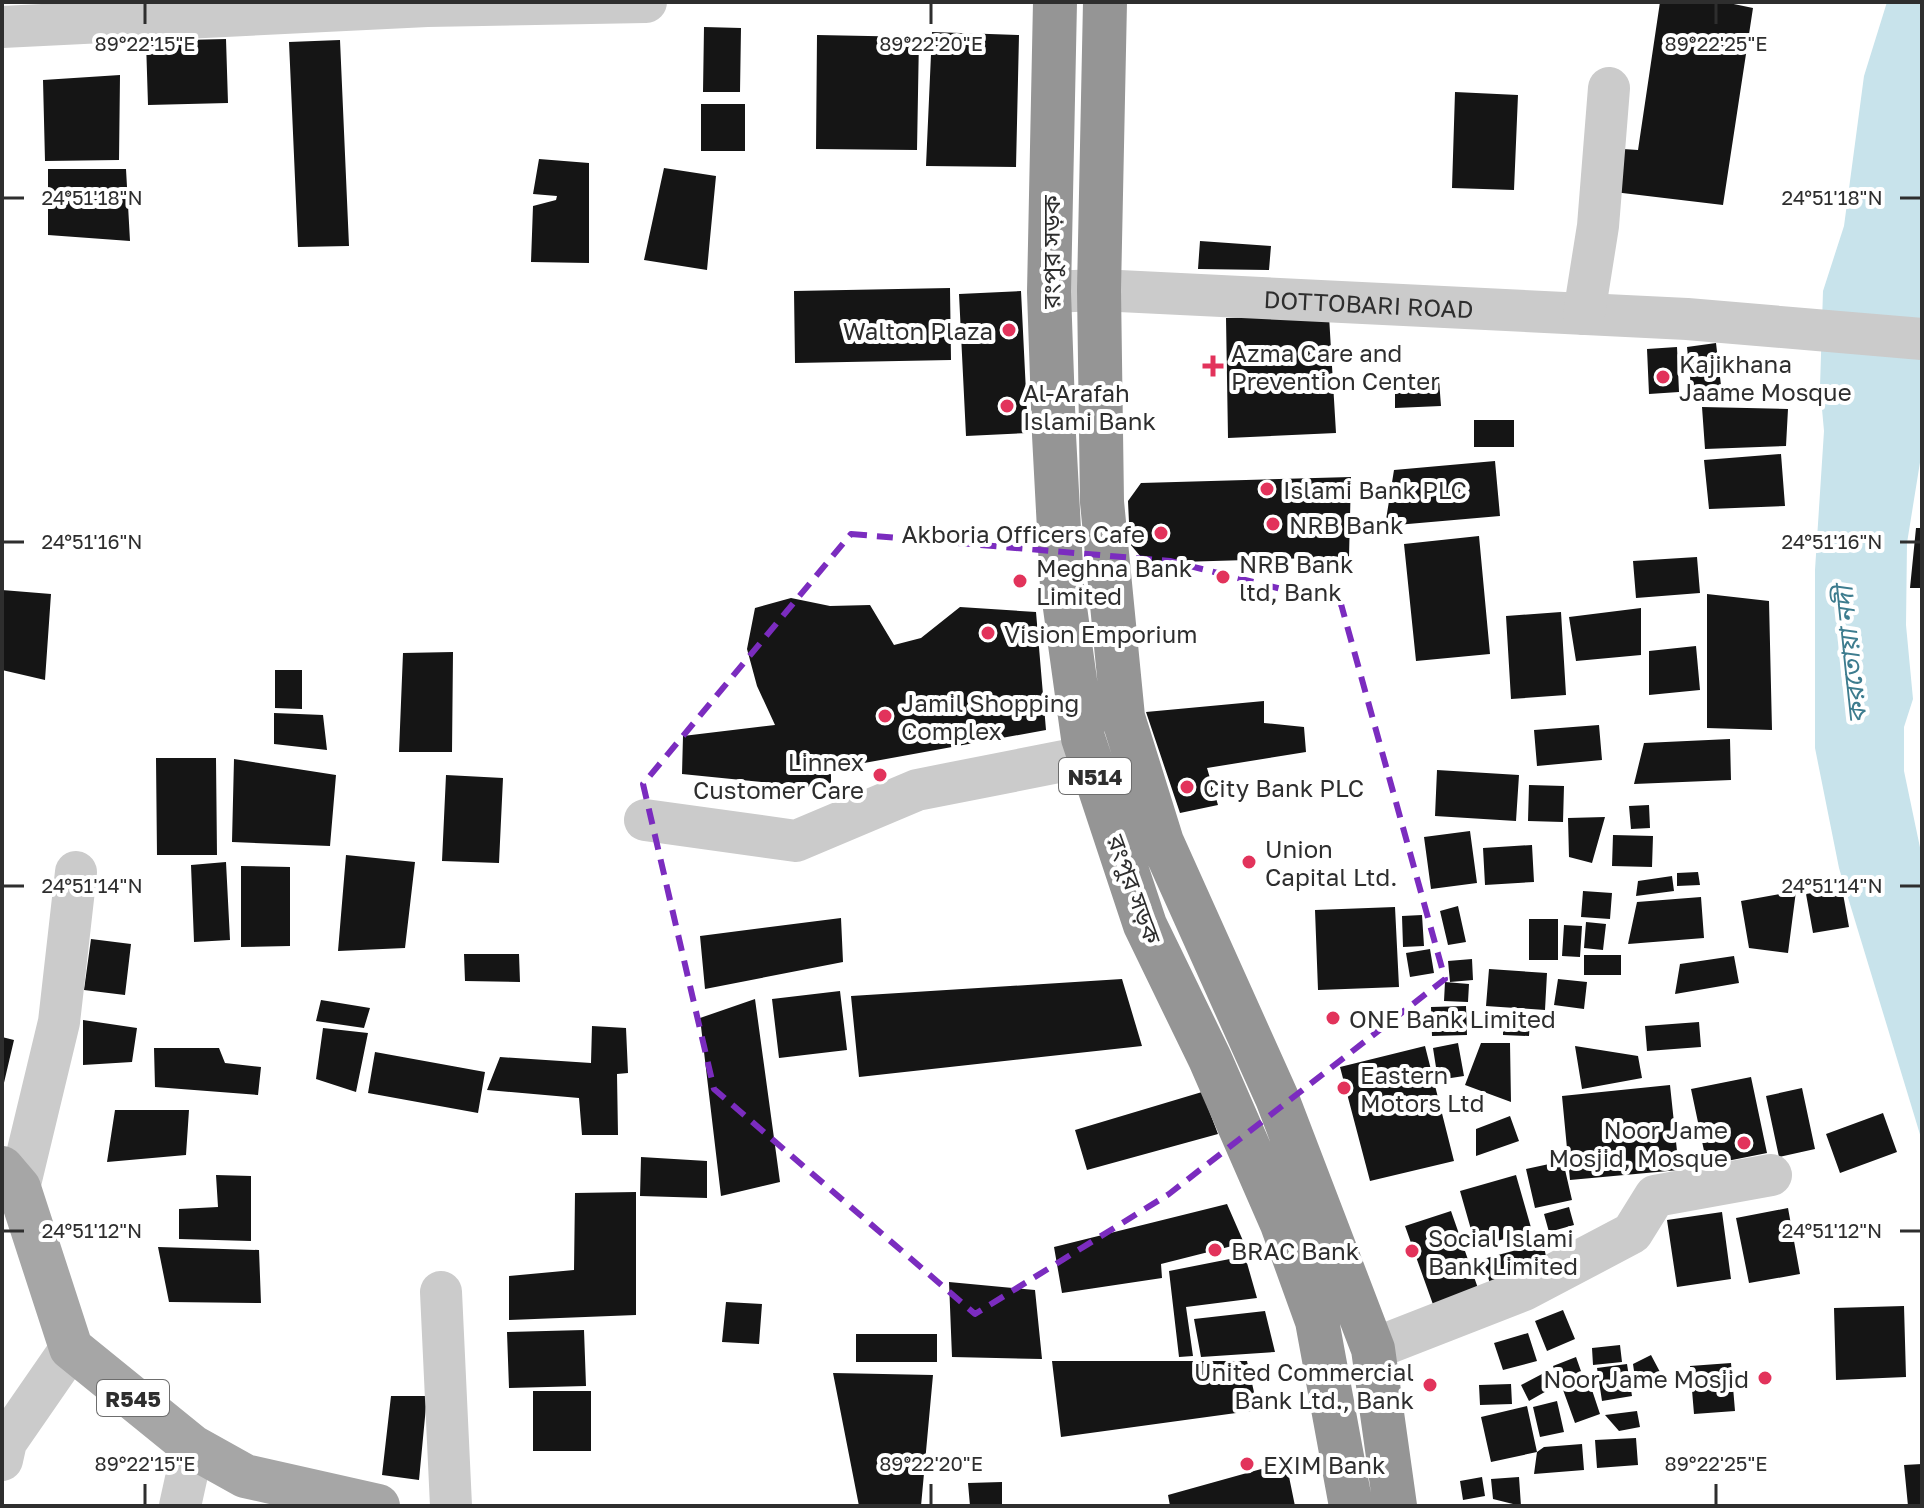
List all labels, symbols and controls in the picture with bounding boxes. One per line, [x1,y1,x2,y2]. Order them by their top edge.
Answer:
text: 89°22'15"E [95,31,196,55]
text: 89°22'20"E [879,31,983,55]
text: 89°22'25"E [1665,31,1767,55]
text: 24°51'18"N [41,185,143,209]
text: 24°51'18"N [1781,185,1883,209]
street label: রংপুর সড়ক [1036,195,1066,310]
street label: DOTTOBARI ROAD [1263,284,1474,323]
place label: Walton Plaza [843,316,993,345]
marker: Walton Plaza [1000,321,1018,339]
place label: Azma Care and Prevention Center [1231,338,1440,395]
place label: Kajikhana Jaame Mosque [1679,349,1852,406]
marker: Azma Care and Prevention Center [1202,355,1224,377]
marker: Kajikhana Jaame Mosque [1654,368,1672,386]
place label: Al-Arafah Islami Bank [1023,378,1156,435]
marker: Al-Arafah Islami Bank [998,397,1016,415]
place label: Islami Bank PLC [1283,475,1467,504]
marker: Islami Bank PLC [1258,480,1276,498]
place label: NRB Bank [1289,510,1404,539]
marker: NRB Bank [1264,515,1282,533]
place label: Akboria Officers Cafe [901,519,1145,548]
marker: Akboria Officers Cafe [1152,524,1170,542]
text: 24°51'16"N [41,529,143,553]
text: 24°51'16"N [1781,529,1883,553]
place label: NRB Bank ltd, Bank [1239,549,1354,606]
place label: Meghna Bank Limited [1036,553,1192,610]
marker: NRB Bank ltd, Bank [1214,568,1232,586]
marker: Meghna Bank Limited [1011,572,1029,590]
water label: করতোয়া নদী [1827,580,1873,725]
place label: Vision Emporium [1004,619,1197,648]
marker: Vision Emporium [979,624,997,642]
place label: Jamil Shopping Complex [901,688,1079,745]
marker: Jamil Shopping Complex [876,707,894,725]
place label: Linnex Customer Care [693,747,864,804]
road number: N514 [1059,758,1131,794]
marker: Linnex Customer Care [871,766,889,784]
place label: City Bank PLC [1203,773,1364,802]
marker: City Bank PLC [1178,778,1196,796]
street label: রংপুর সড়ক [1101,830,1168,948]
place label: Union Capital Ltd. [1265,834,1397,891]
marker: Union Capital Ltd. [1240,853,1258,871]
text: 24°51'14"N [41,873,143,897]
text: 24°51'14"N [1781,873,1883,897]
place label: ONE Bank Limited [1349,1004,1556,1033]
marker: ONE Bank Limited [1324,1009,1342,1027]
place label: Eastern Motors Ltd [1360,1060,1484,1117]
marker: Eastern Motors Ltd [1335,1079,1353,1097]
place label: Noor Jame Mosjid, Mosque [1548,1115,1728,1172]
marker: Noor Jame Mosjid, Mosque [1735,1134,1753,1152]
text: 24°51'12"N [42,1218,142,1242]
text: 24°51'12"N [1782,1218,1882,1242]
place label: Social Islami Bank Limited [1428,1223,1578,1280]
place label: BRAC Bank [1231,1236,1359,1265]
marker: BRAC Bank [1206,1241,1224,1259]
marker: Social Islami Bank Limited [1403,1242,1421,1260]
place label: United Commercial Bank Ltd., Bank [1194,1357,1414,1414]
place label: Noor Jame Mosjid [1543,1364,1749,1393]
marker: Noor Jame Mosjid [1756,1369,1774,1387]
marker: United Commercial Bank Ltd., Bank [1421,1376,1439,1394]
road number: R545 [97,1380,169,1416]
place label: EXIM Bank [1263,1450,1386,1479]
text: 89°22'15"E [95,1451,196,1475]
text: 89°22'20"E [879,1451,983,1475]
text: 89°22'25"E [1665,1451,1767,1475]
marker: EXIM Bank [1238,1455,1256,1473]

